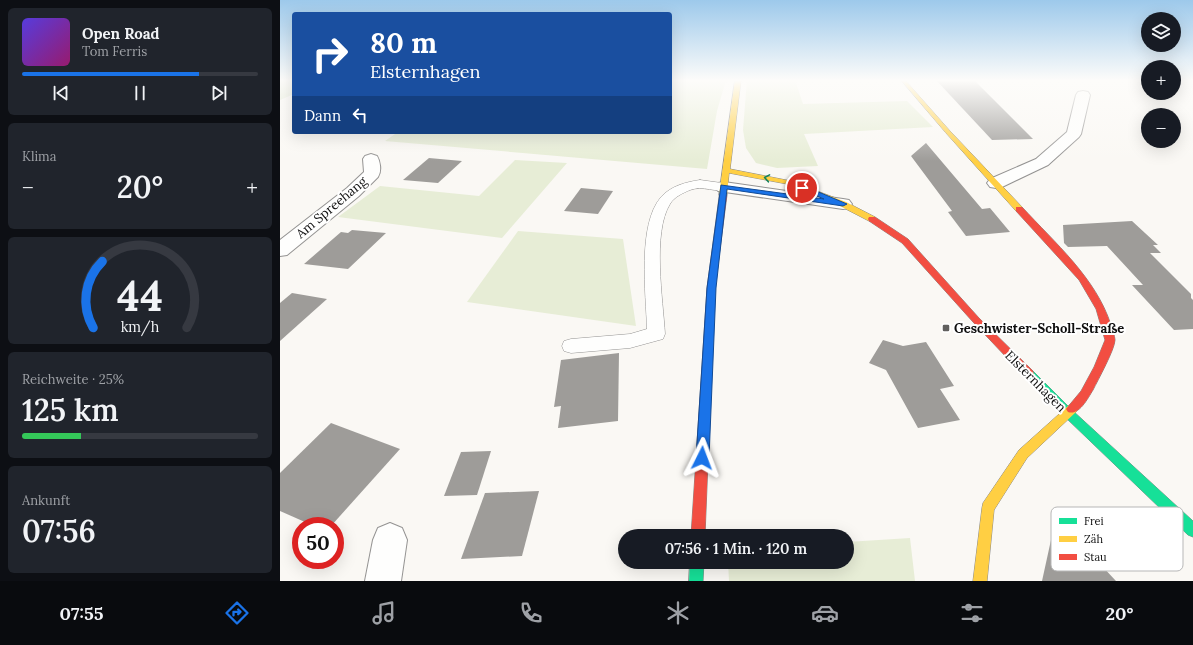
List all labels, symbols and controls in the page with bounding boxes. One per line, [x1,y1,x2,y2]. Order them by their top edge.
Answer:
map controls [1141,12,1181,148]
button: layers [1141,12,1181,52]
text: Open Road [82,24,160,43]
text: 80 m [370,25,437,61]
icon: right [304,28,356,80]
text: Tom Ferris [82,43,147,60]
text: Elsternhagen [370,60,480,83]
button: + [1141,60,1181,100]
icon: previous [50,82,72,104]
icon: pause [129,82,151,104]
icon: next [208,82,230,104]
icon: left [349,104,371,126]
text: Dann [304,106,341,125]
button: − [1141,108,1181,148]
text: Klima [22,148,56,165]
text: 20° [117,168,163,206]
pin [785,171,819,205]
street label: Am Spreehang [292,172,371,243]
text: − [22,173,34,201]
text: + [246,173,258,201]
one-way arrow [764,174,770,183]
icon: arrive [791,177,813,199]
text: 44 [117,269,163,322]
text: km/h [121,318,160,337]
place label: Geschwister-Scholl-Straße [954,320,1124,337]
marker: Geschwister-Scholl-Straße [941,323,951,333]
street label: Elsternhagen [1001,347,1070,416]
text: Reichweite · 25% [22,371,124,388]
text: 125 km [22,391,119,429]
position arrow [681,437,723,479]
text: Ankunft [22,492,70,509]
legend [1051,507,1183,571]
text: 07:56 [22,512,96,550]
text: Frei [1084,514,1104,528]
speed limit sign: 50 [292,517,344,569]
text: Zäh [1084,532,1103,546]
text: 07:56 · 1 Min. · 120 m [665,539,807,558]
text: Stau [1084,550,1107,564]
icon: directions [223,599,251,627]
icon: music [370,599,398,627]
icon: phone [517,599,545,627]
icon: climate [664,599,692,627]
icon: car [811,599,839,627]
icon: filters [958,599,986,627]
text: 07:55 [60,602,103,625]
text: 20° [1105,602,1133,625]

